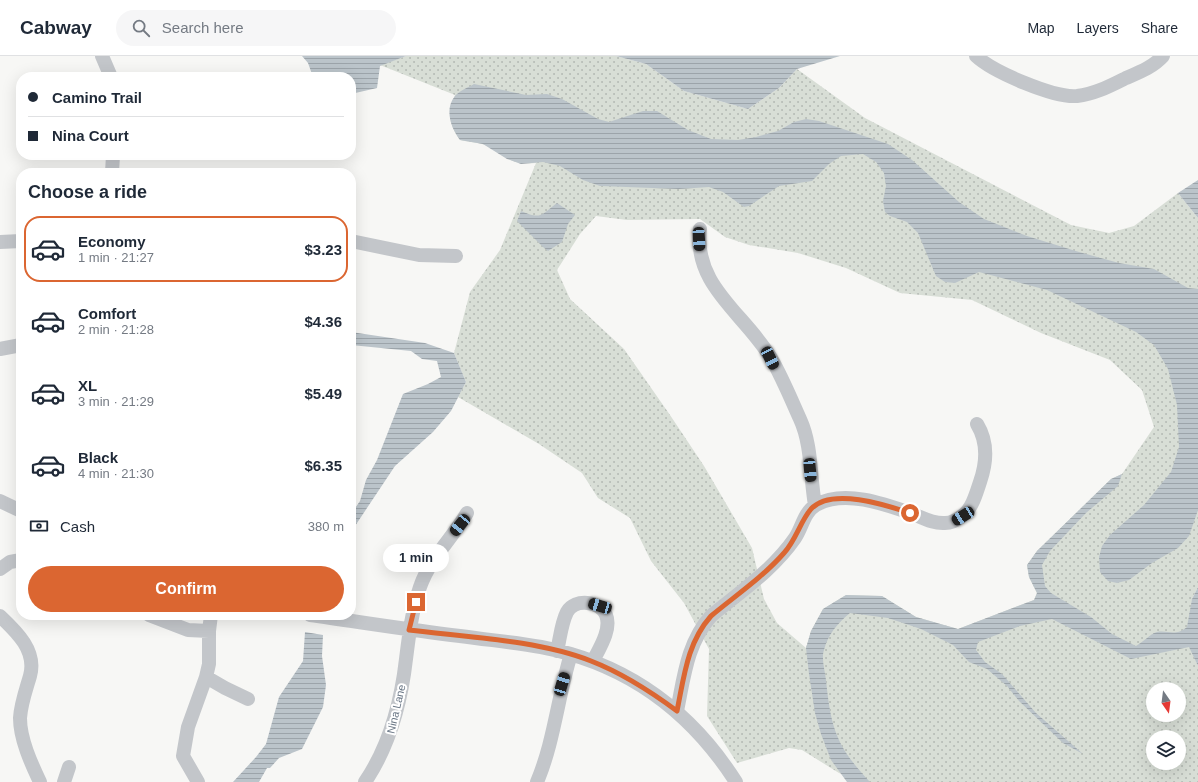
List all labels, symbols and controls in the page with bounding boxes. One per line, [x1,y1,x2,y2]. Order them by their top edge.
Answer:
search box [116,10,396,46]
text: Cabway [20,17,92,38]
icon: search [130,17,152,39]
text: Search here [162,19,244,36]
text: Map [1027,20,1055,36]
text: Layers [1077,20,1119,36]
text: Share [1141,20,1178,36]
text: Camino Trail [52,89,142,106]
text: Nina Court [52,127,129,144]
text: Choose a ride [28,182,147,202]
car [692,227,706,251]
icon: car [30,231,66,267]
text: Economy [78,233,146,250]
text: $3.23 [304,241,342,258]
text: 1 min · 21:27 [78,250,154,265]
icon: car [30,303,66,339]
text: Comfort [78,305,136,322]
text: $4.36 [304,313,342,330]
text: 2 min · 21:28 [78,322,154,337]
car [759,345,781,371]
icon: car [30,375,66,411]
text: XL [78,377,97,394]
text: $5.49 [304,385,342,402]
text: 3 min · 21:29 [78,394,154,409]
icon: car [30,447,66,483]
text: Black [78,449,118,466]
text: $6.35 [304,457,342,474]
car [803,458,817,482]
text: 4 min · 21:30 [78,466,154,481]
route start [901,504,919,522]
car [950,505,976,527]
car [448,512,472,538]
icon: cash [28,515,50,537]
text: Cash [60,518,95,535]
text: 380 m [308,519,344,534]
callout: 1 min [383,544,449,572]
text: 1 min [399,550,433,565]
button: Confirm [28,566,344,612]
route end [407,593,425,611]
car [587,597,613,615]
car [553,671,571,697]
north arrow [1146,682,1186,722]
map controls [1146,682,1186,770]
street label: Nina Lane [385,683,407,735]
button: layers [1146,730,1186,770]

